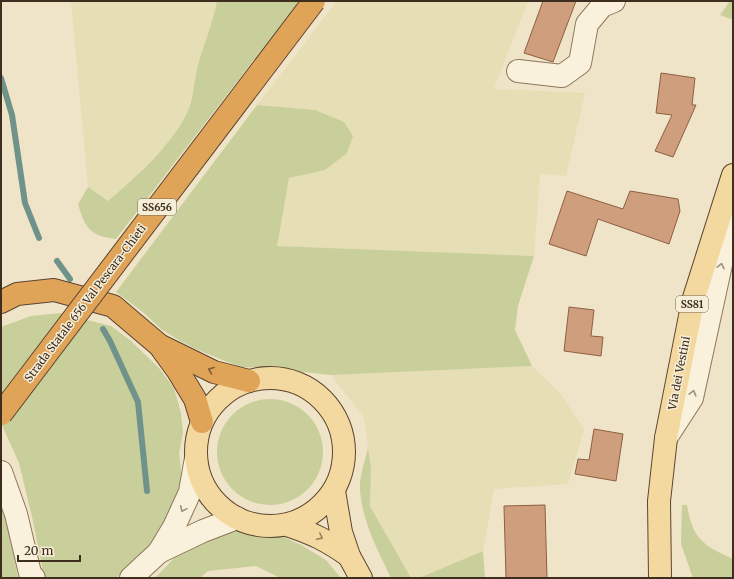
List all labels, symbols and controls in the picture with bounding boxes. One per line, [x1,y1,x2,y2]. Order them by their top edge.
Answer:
road number: SS656 [138,199,176,215]
street label: Strada Statale 656 Val Pescara-Chieti [21,221,149,384]
one-way arrow [717,262,725,269]
road number: SS81 [676,296,708,312]
street label: Via dei Vestini [665,335,693,412]
one-way arrow [208,367,215,375]
one-way arrow [688,389,697,396]
one-way arrow [180,505,188,513]
one-way arrow [315,533,323,540]
scale bar [18,537,80,563]
text: 20 m [24,543,53,558]

